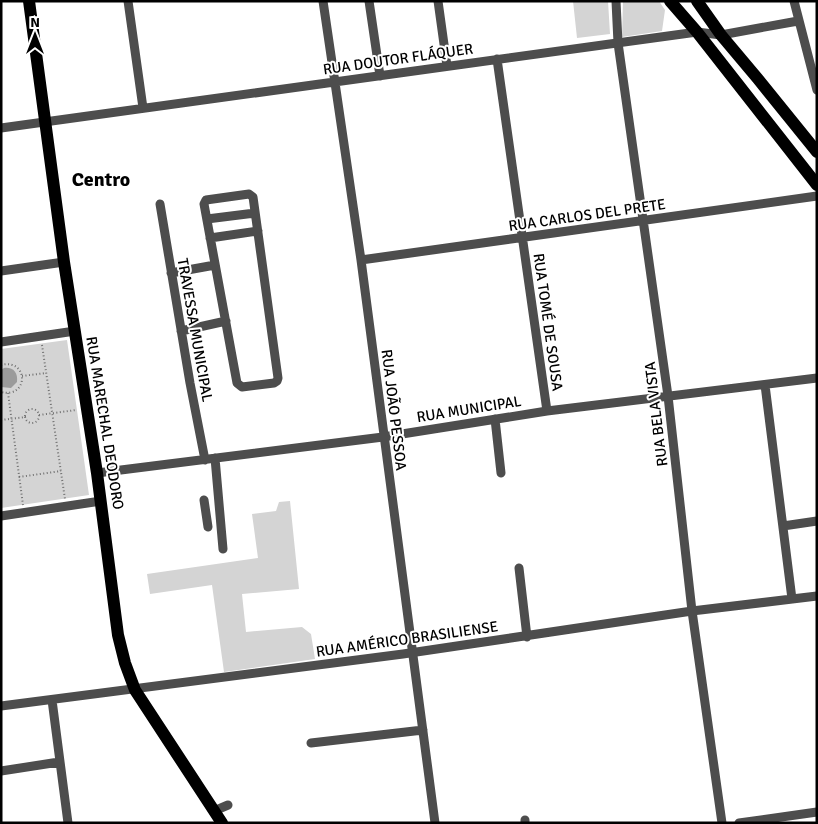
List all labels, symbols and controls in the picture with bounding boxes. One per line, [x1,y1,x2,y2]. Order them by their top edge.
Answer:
north arrow [10,10,60,60]
text: N [30,14,40,31]
street label: RUA DOUTOR FLÁQUER [322,39,474,78]
district label: Centro [72,167,130,192]
street label: RUA CARLOS DEL PRETE [507,195,667,235]
street label: RUA TOMÉ DE SOUSA [529,252,568,392]
street label: TRAVESSA MUNICIPAL [173,257,217,404]
street label: RUA MARECHAL DEODORO [82,335,128,511]
street label: RUA JOÃO PESSOA [378,348,411,472]
street label: RUA BELA VISTA [641,361,671,467]
street label: RUA MUNICIPAL [415,392,523,426]
street label: RUA AMÉRICO BRASILIENSE [315,616,499,661]

